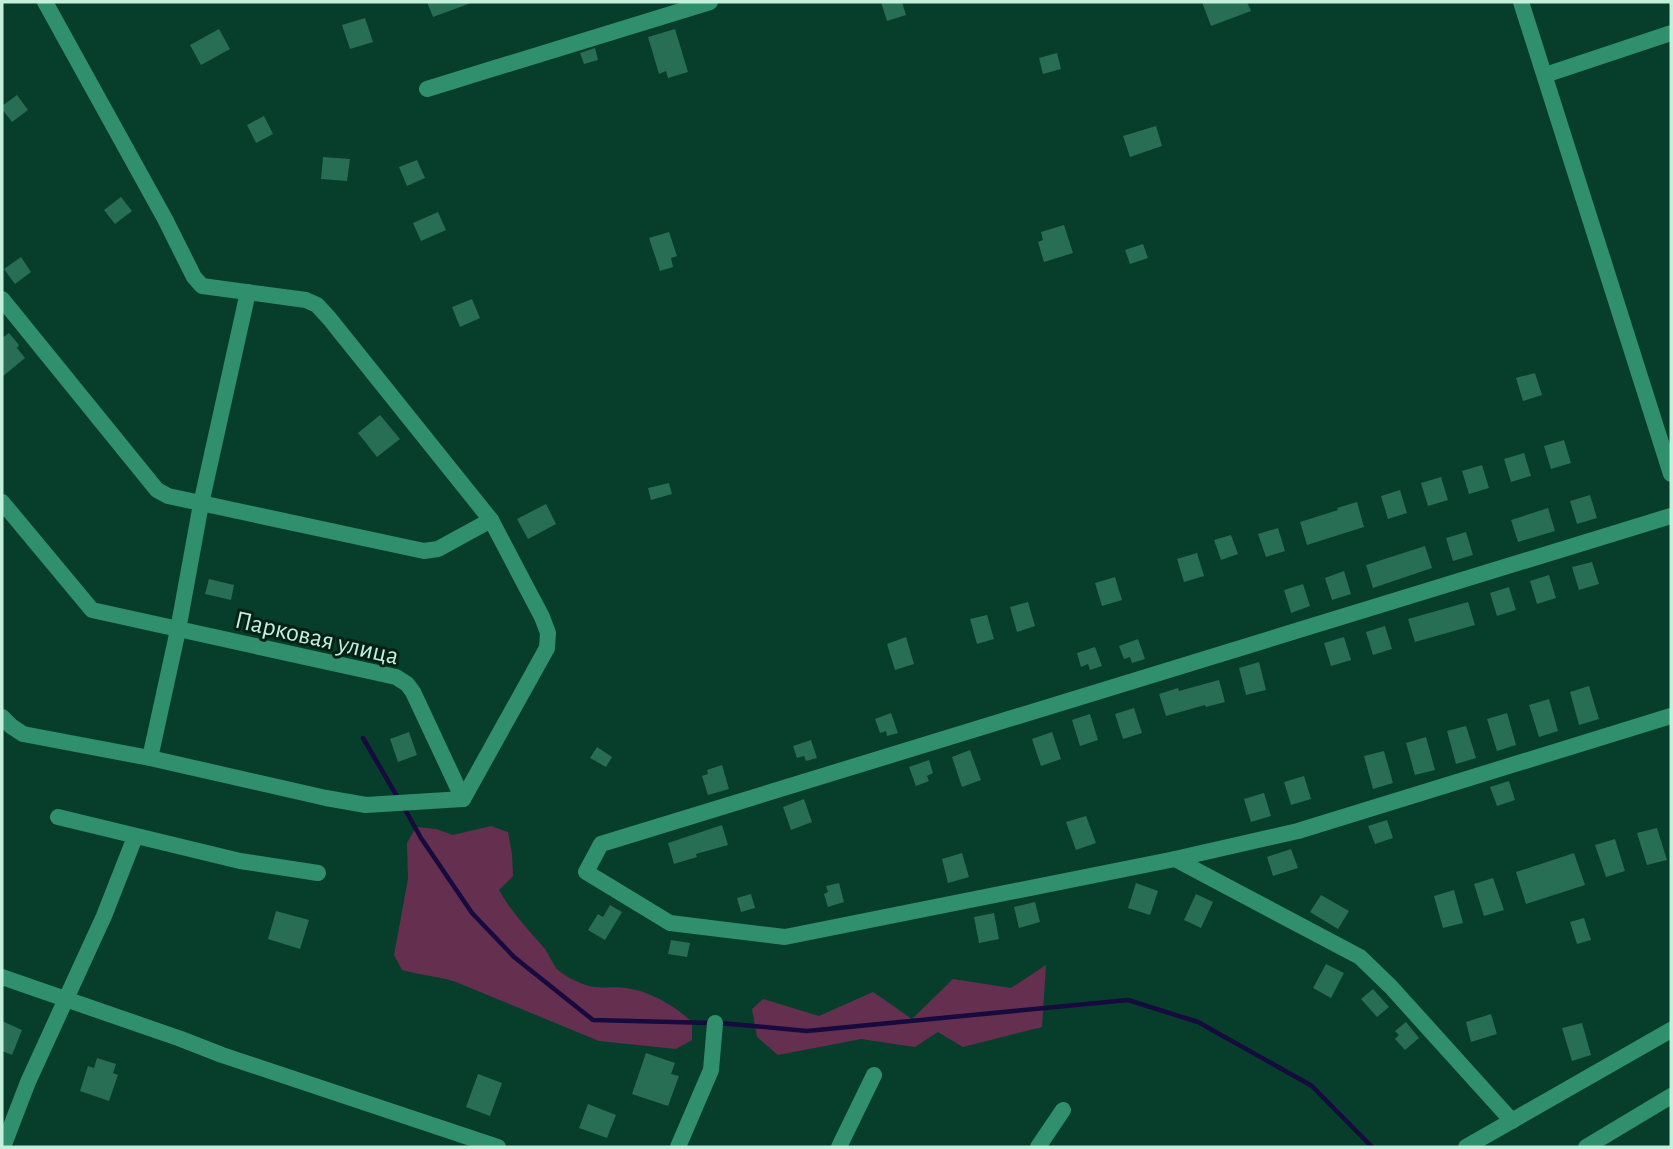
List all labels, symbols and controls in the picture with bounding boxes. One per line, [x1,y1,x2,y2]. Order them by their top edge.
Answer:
street label: Парковая улица [232,606,401,669]

